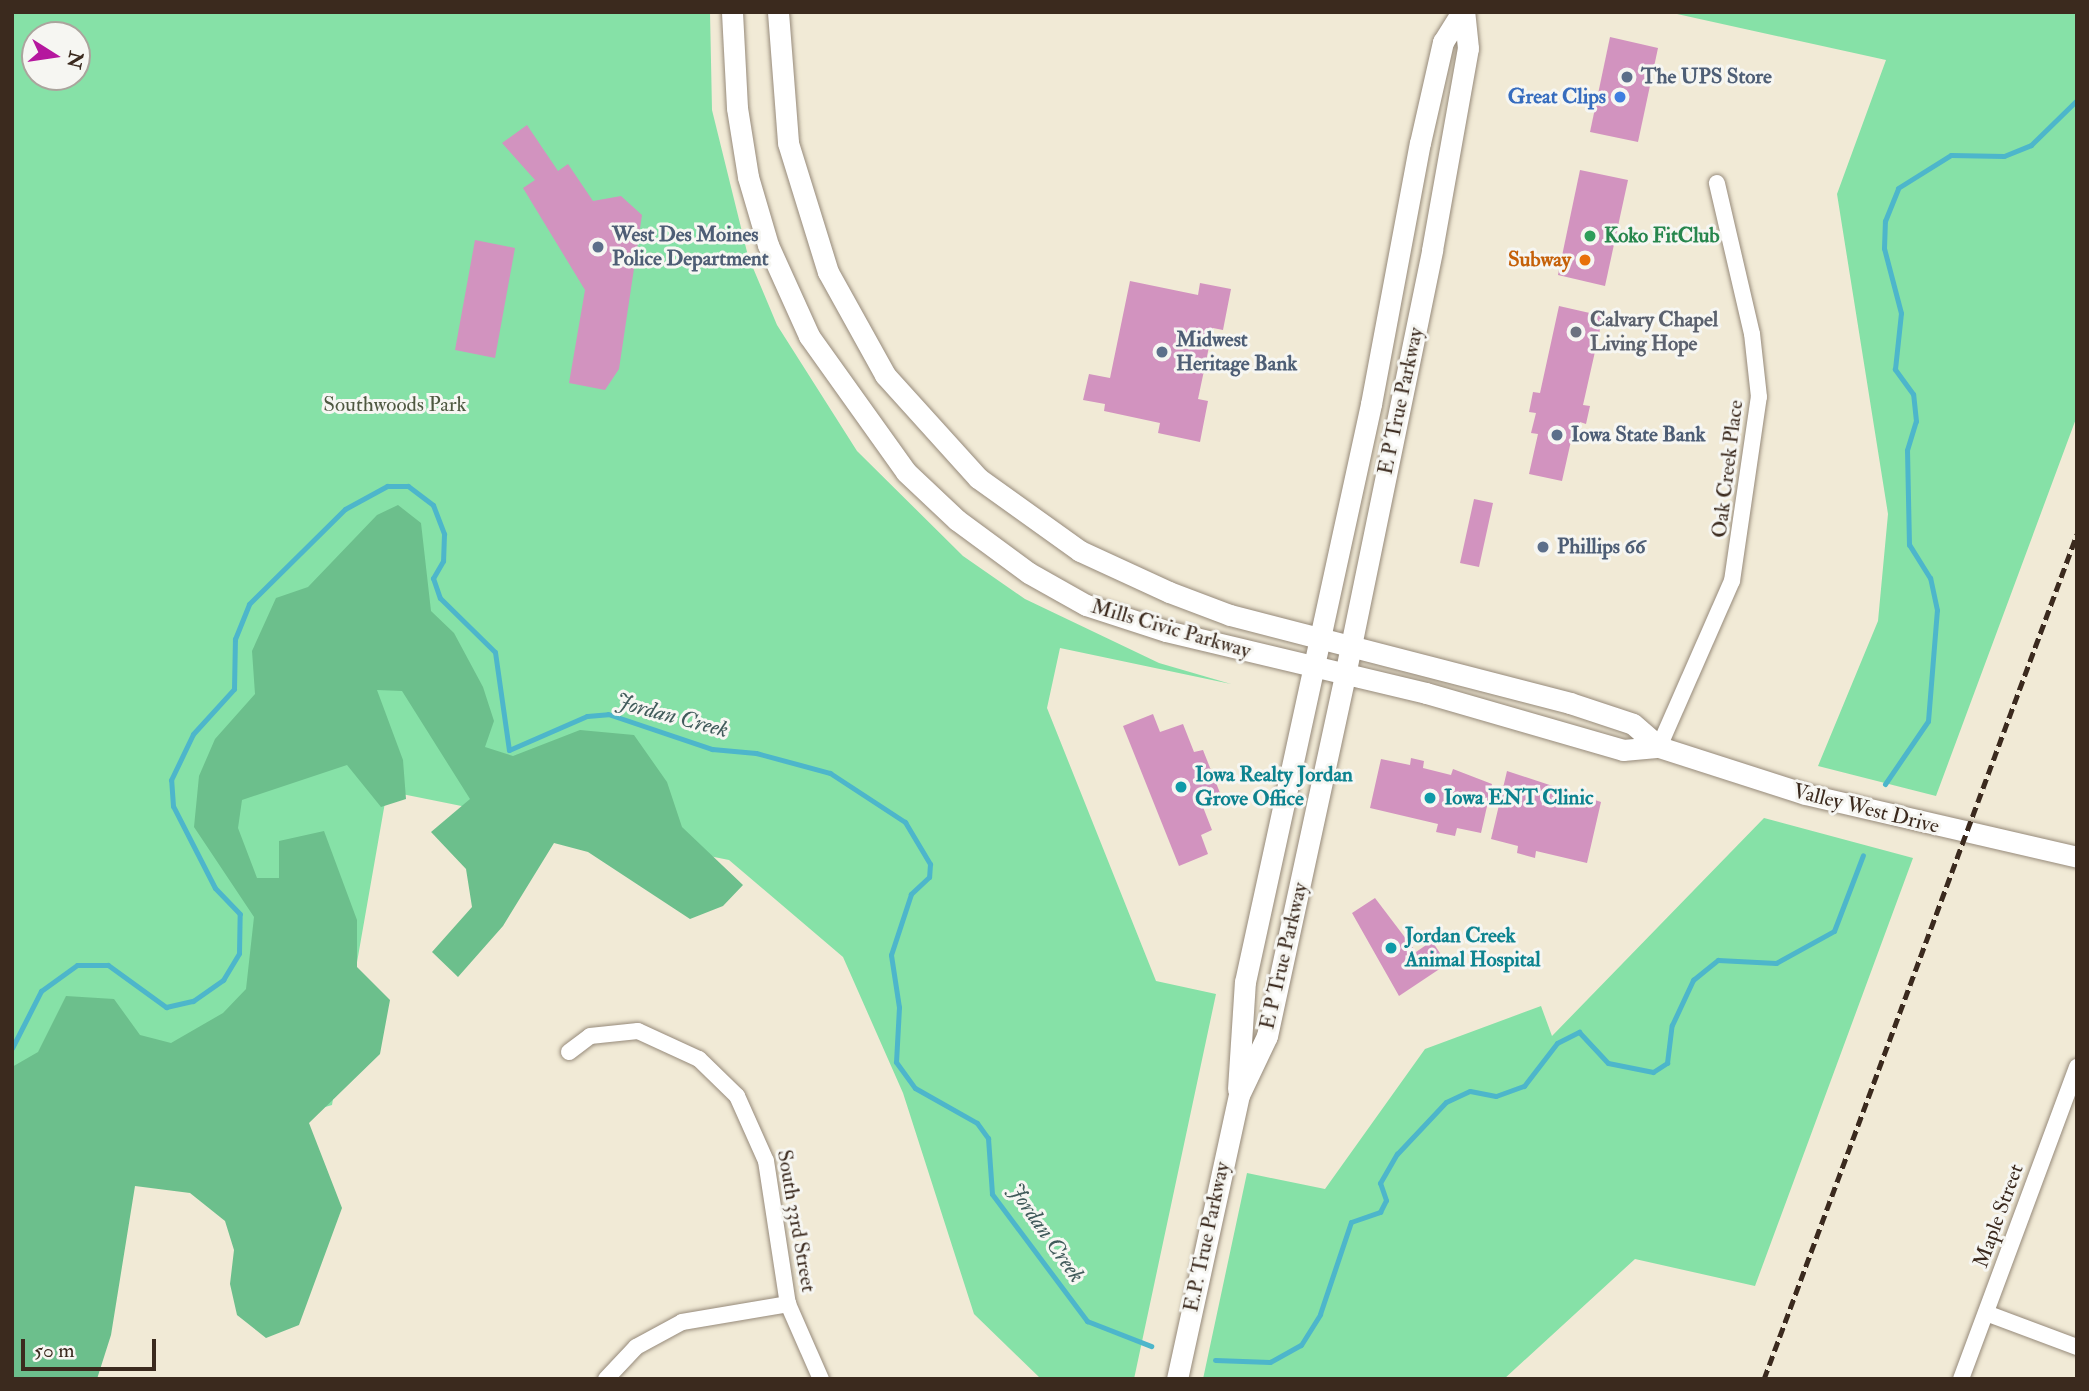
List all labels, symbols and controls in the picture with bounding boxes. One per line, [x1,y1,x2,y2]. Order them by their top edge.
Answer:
north arrow [21,21,91,91]
text: N [61,49,88,71]
place label: The UPS Store [1641,64,1772,90]
marker: The UPS Store [1619,69,1635,85]
place label: Great Clips [1508,84,1606,110]
marker: Great Clips [1612,89,1628,105]
place label: West Des Moines Police Department [612,222,769,272]
place label: Koko FitClub [1604,223,1720,249]
marker: Koko FitClub [1582,228,1598,244]
marker: West Des Moines Police Department [590,239,606,255]
place label: Subway [1508,247,1571,273]
marker: Subway [1577,252,1593,268]
place label: Calvary Chapel Living Hope [1590,307,1718,357]
marker: Calvary Chapel Living Hope [1568,324,1584,340]
street label: E P True Parkway [1373,325,1429,477]
place label: Midwest Heritage Bank [1176,327,1297,377]
marker: Midwest Heritage Bank [1154,344,1170,360]
park label: Southwoods Park [323,392,467,418]
street label: Oak Creek Place [1707,399,1749,539]
place label: Iowa State Bank [1571,422,1706,448]
marker: Iowa State Bank [1549,427,1565,443]
place label: Phillips 66 [1557,534,1646,560]
marker: Phillips 66 [1535,539,1551,555]
street label: Mills Civic Parkway [1088,594,1254,664]
water label: Jordan Creek [613,688,731,744]
place label: Iowa Realty Jordan Grove Office [1195,762,1353,812]
marker: Iowa Realty Jordan Grove Office [1173,779,1189,795]
street label: Valley West Drive [1790,779,1942,839]
place label: Iowa ENT Clinic [1444,785,1593,811]
marker: Iowa ENT Clinic [1422,790,1438,806]
street label: E P True Parkway [1255,880,1313,1032]
place label: Jordan Creek Animal Hospital [1405,923,1541,973]
marker: Jordan Creek Animal Hospital [1383,940,1399,956]
street label: South 33rd Street [771,1148,821,1294]
street label: E.P. True Parkway [1179,1160,1235,1314]
street label: Maple Street [1969,1161,2029,1271]
water label: Jordan Creek [1002,1178,1090,1288]
scale bar [24,1324,159,1368]
text: 50 m [34,1337,75,1364]

